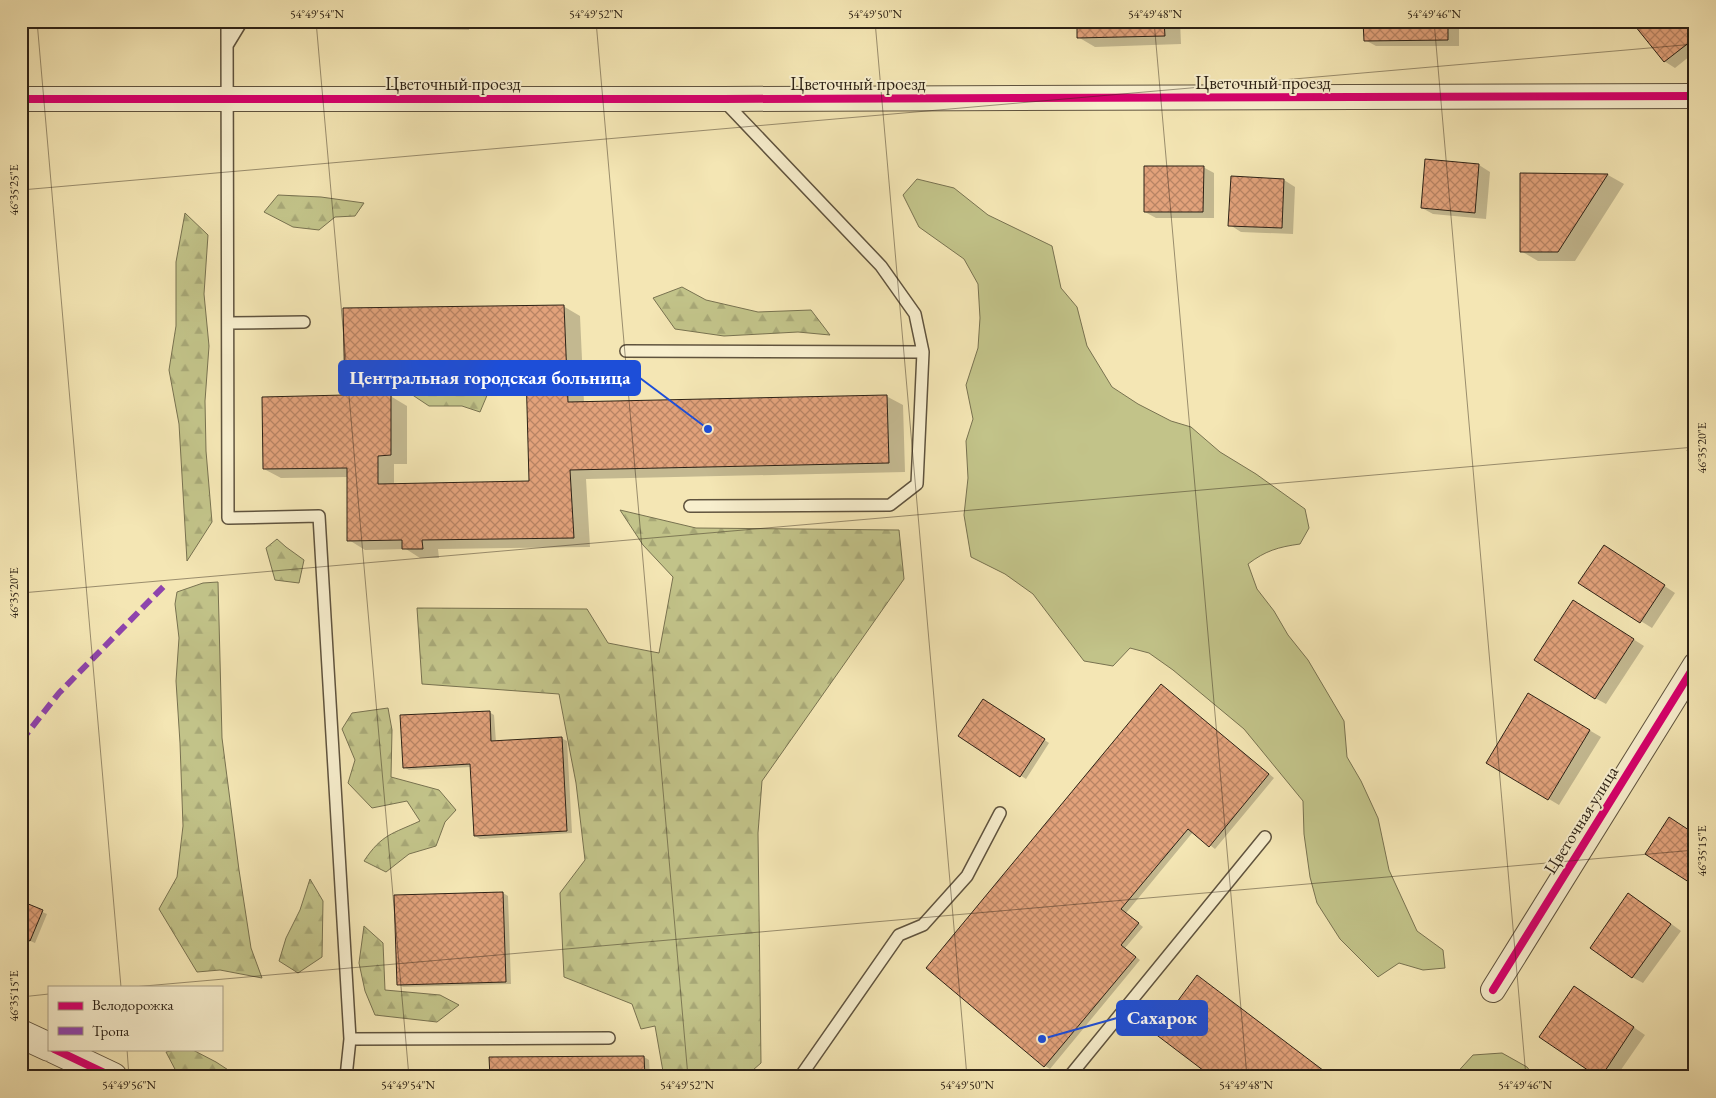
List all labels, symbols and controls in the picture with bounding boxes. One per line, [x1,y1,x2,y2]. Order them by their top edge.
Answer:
text: 54°49'54"N [290,6,344,22]
text: 54°49'52"N [569,6,623,22]
text: 54°49'50"N [848,6,902,22]
text: 54°49'48"N [1128,6,1182,22]
text: 54°49'46"N [1407,6,1461,22]
street label: Цветочный проезд [1195,71,1331,94]
street label: Цветочный проезд [385,72,521,95]
street label: Цветочный проезд [790,72,926,95]
text: 46°35'25"E [6,164,22,216]
callout: Центральная городская больница [339,361,640,395]
text: Центральная городская больница [349,365,631,390]
text: 46°35'20"E [1694,422,1710,474]
text: 46°35'20"E [6,567,22,619]
street label: Цветочная улица [1538,761,1623,878]
text: 46°35'15"E [1694,825,1710,877]
text: 46°35'15"E [6,970,22,1022]
legend [48,986,222,1050]
text: Велодорожка [92,995,173,1014]
callout: Сахарок [1117,1001,1207,1035]
text: Сахарок [1127,1005,1197,1030]
text: Тропа [92,1021,129,1040]
text: 54°49'56"N [102,1077,156,1093]
text: 54°49'54"N [381,1077,435,1093]
text: 54°49'52"N [660,1077,714,1093]
text: 54°49'50"N [940,1077,994,1093]
text: 54°49'48"N [1219,1077,1273,1093]
text: 54°49'46"N [1498,1077,1552,1093]

